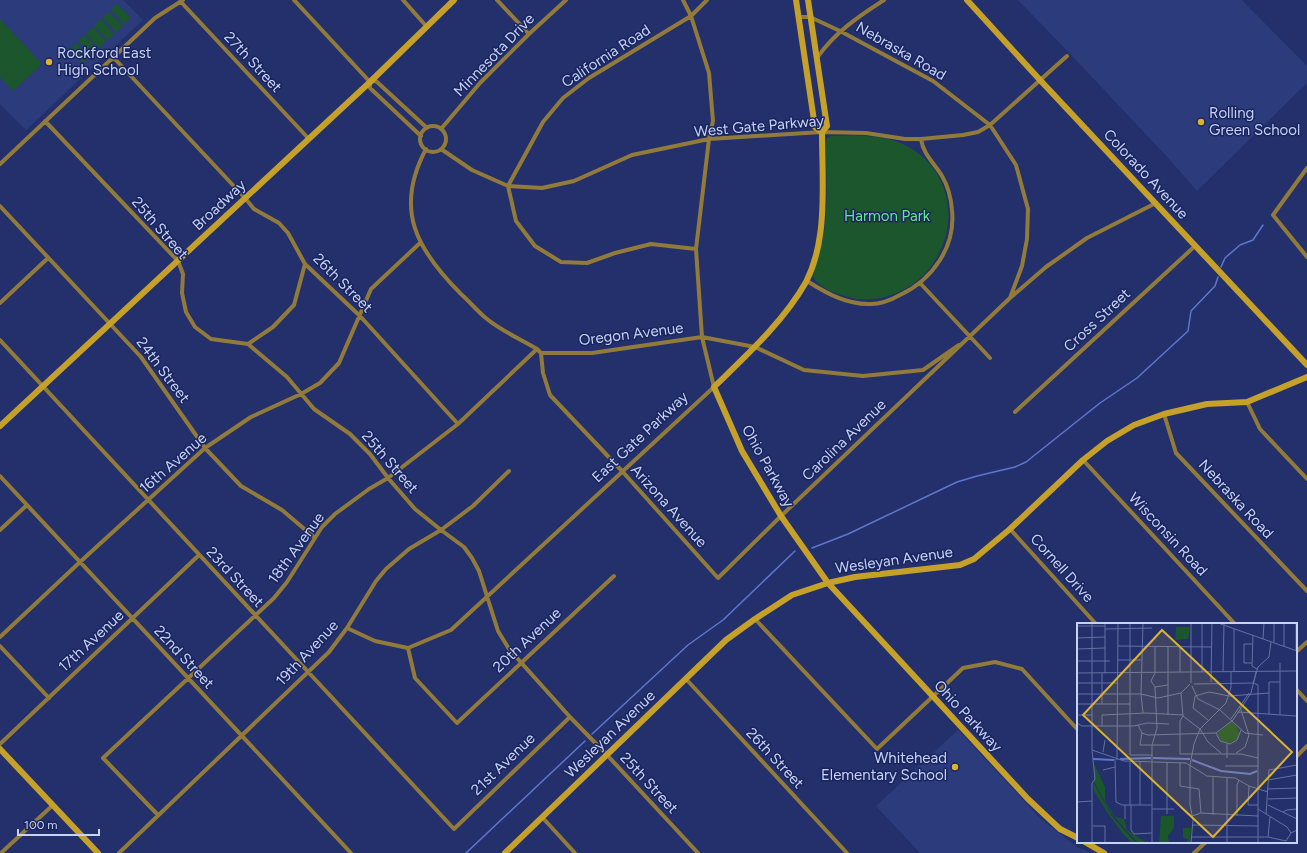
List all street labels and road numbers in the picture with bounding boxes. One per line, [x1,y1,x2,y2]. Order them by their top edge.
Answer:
street label: Minnesota Drive [450,10,538,100]
street label: Nebraska Road [853,18,949,84]
street label: California Road [558,21,654,91]
street label: 27th Street [220,28,286,96]
street label: West Gate Parkway [693,111,825,141]
street label: Colorado Avenue [1100,125,1192,223]
street label: Broadway [189,176,249,234]
street label: 25th Street [128,193,192,263]
street label: 26th Street [310,250,377,317]
street label: Cross Street [1060,284,1134,355]
street label: Oregon Avenue [578,319,684,349]
street label: 24th Street [133,334,194,407]
street label: East Gate Parkway [588,388,692,486]
street label: Carolina Avenue [798,396,890,484]
street label: Ohio Parkway [738,422,798,510]
street label: 25th Street [358,427,422,497]
street label: 16th Avenue [136,429,210,497]
street label: Nebraska Road [1195,456,1277,542]
street label: Arizona Avenue [627,461,711,551]
street label: Wisconsin Road [1125,489,1211,579]
street label: 18th Avenue [264,509,328,587]
street label: Cornell Drive [1026,530,1098,606]
street label: 23rd Street [202,543,268,611]
street label: Wesleyan Avenue [834,543,954,577]
street label: 20th Avenue [489,604,565,676]
street label: 17th Avenue [55,606,127,676]
street label: 19th Avenue [272,616,342,690]
street label: 22nd Street [150,622,218,692]
street label: Ohio Parkway [930,676,1006,756]
street label: Wesleyan Avenue [561,686,659,782]
street label: 26th Street [742,724,808,792]
street label: 21st Avenue [467,729,539,799]
street label: 25th Street [616,749,682,817]

